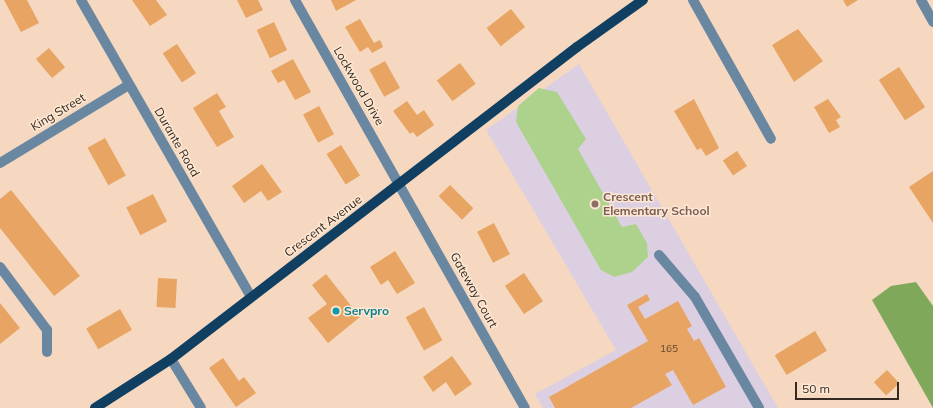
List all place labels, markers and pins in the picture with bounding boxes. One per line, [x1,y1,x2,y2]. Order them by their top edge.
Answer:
place label: Crescent Elementary School [603,190,710,218]
marker: Crescent Elementary School [590,199,600,209]
place label: Servpro [344,304,389,318]
marker: Servpro [331,306,341,316]

